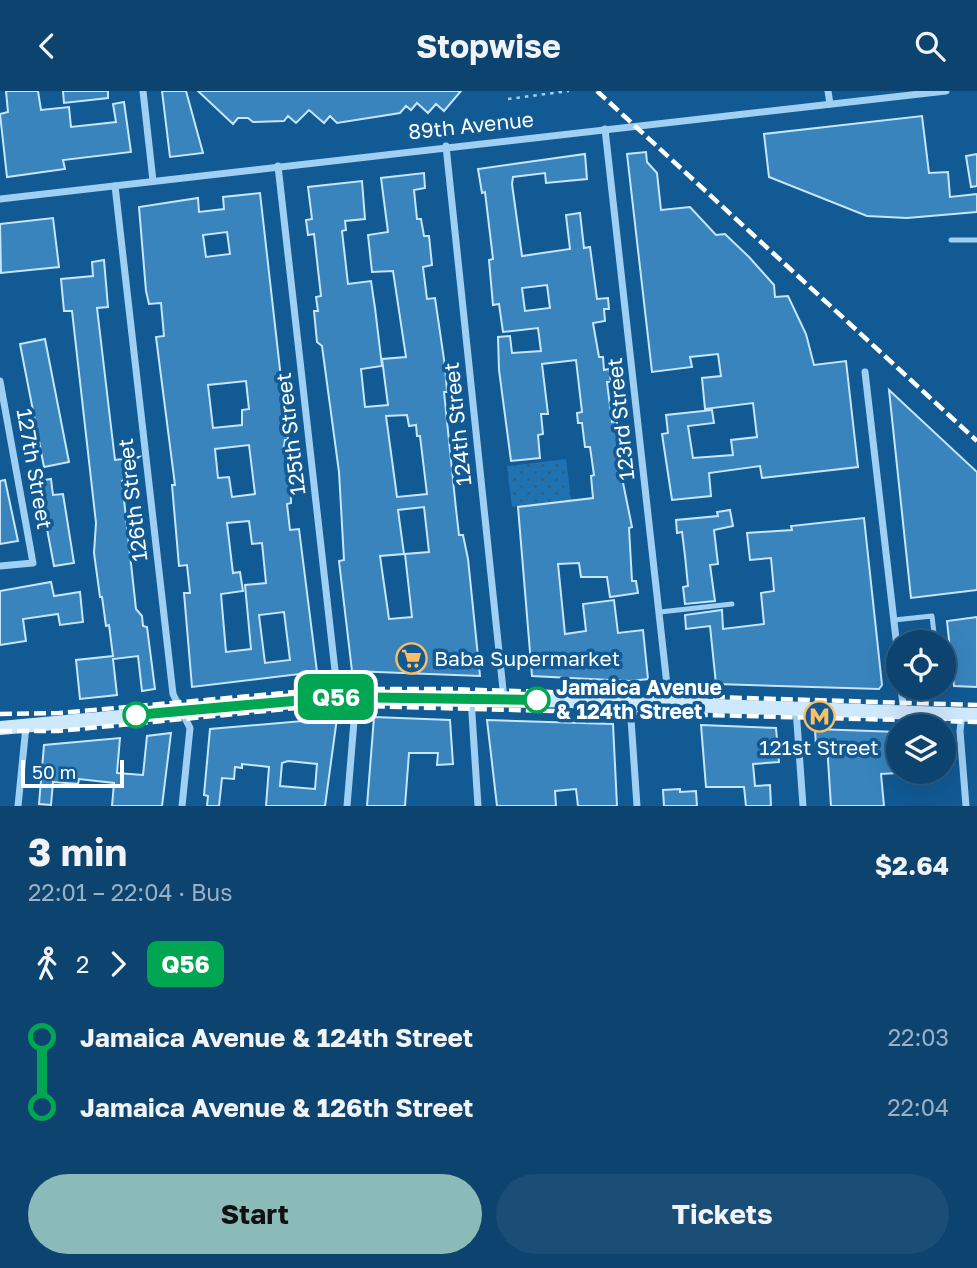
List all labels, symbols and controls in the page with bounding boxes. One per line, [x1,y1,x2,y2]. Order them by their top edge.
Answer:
icon: back [28,27,66,65]
text: Stopwise [416,27,561,65]
icon: search [911,27,949,65]
street label: 89th Avenue [407,105,535,145]
street label: 123rd Street [601,357,639,482]
street label: 124th Street [438,361,476,487]
street label: 125th Street [270,371,310,497]
street label: 127th Street [12,406,58,531]
street label: 126th Street [112,437,152,563]
map controls [886,630,956,784]
button: locate [886,630,956,700]
supermarket icon: Baba Supermarket [394,642,428,676]
place label: Baba Supermarket [434,645,620,671]
line badge: Q56 [296,674,376,720]
place label: Jamaica Avenue & 124th Street [556,674,722,724]
text: Q56 [312,682,360,711]
marker: Jamaica Avenue & 124th Street [524,687,550,713]
metro station icon: 121st Street [802,699,836,733]
unlabelled marker [123,702,149,728]
button: layers [886,714,956,784]
place label: 121st Street [759,734,879,760]
scale bar [21,757,124,789]
text: 50 m [32,760,76,783]
text: 3 min [28,829,127,874]
text: $2.64 [875,850,949,881]
text: 22:01 – 22:04 · Bus [28,878,232,906]
icon: walk [28,945,66,983]
icon: forward [99,945,137,983]
text: Q56 [161,949,210,978]
text: 2 [76,950,89,978]
text: Jamaica Avenue & 124th Street [80,1022,473,1053]
text: 22:03 [888,1023,949,1051]
text: Jamaica Avenue & 126th Street [80,1092,474,1123]
text: 22:04 [887,1093,949,1121]
button: Start [28,1174,482,1254]
button: Tickets [496,1174,949,1254]

